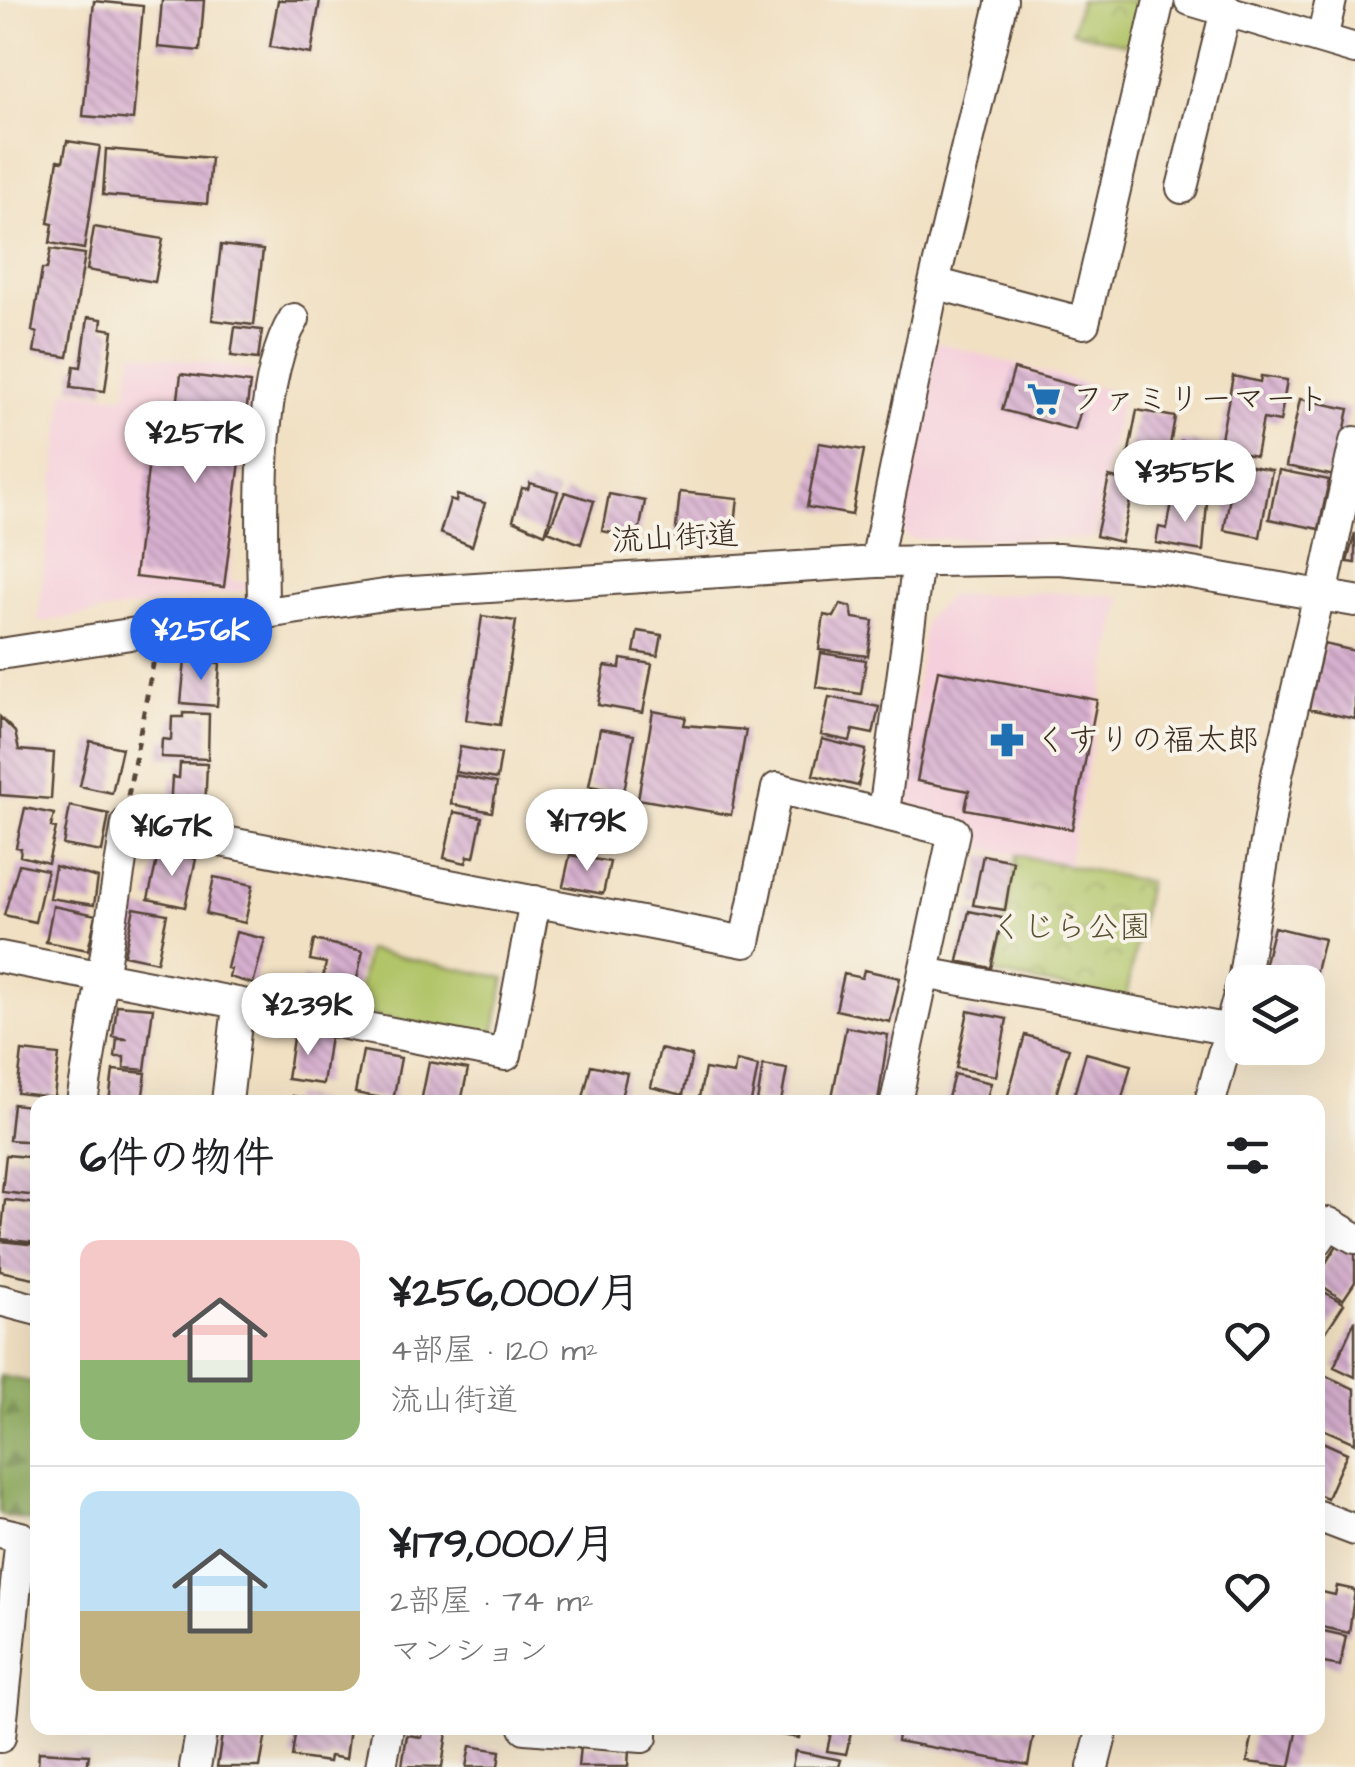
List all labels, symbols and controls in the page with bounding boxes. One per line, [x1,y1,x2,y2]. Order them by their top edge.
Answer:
place label: ファミリーマート [1072,377,1329,422]
supermarket icon: ファミリーマート [1025,380,1063,418]
pin: ¥257K [125,401,265,486]
text: ¥257K [146,411,244,456]
pin: ¥355K [1115,440,1255,525]
text: ¥355K [1136,450,1234,495]
street label: 流山街道 [610,512,740,564]
pin: ¥256K [131,598,271,683]
text: ¥256K [152,608,250,653]
place label: くすりの福太郎 [1035,718,1259,763]
pharmacy icon: くすりの福太郎 [988,721,1026,759]
pin: ¥179K [517,789,657,874]
pin: ¥167K [102,794,242,879]
text: ¥179K [548,799,626,844]
text: ¥167K [132,804,212,849]
park label: くじら公園 [991,905,1151,950]
map controls [1225,965,1325,1065]
button: layers [1225,965,1325,1065]
pin: ¥239K [238,973,378,1058]
text: ¥239K [263,983,353,1028]
icon: filters [1220,1128,1275,1183]
text: 6件の物件 [80,1130,274,1188]
text: ¥256,000/月 [390,1265,641,1323]
icon: home [160,1280,280,1400]
icon: heart [1220,1313,1275,1368]
text: 4部屋 · 120 m² [390,1328,598,1373]
text: 流山街道 [390,1378,518,1423]
text: ¥179,000/月 [390,1516,616,1574]
icon: home [160,1531,280,1651]
icon: heart [1220,1564,1275,1619]
text: 2部屋 · 74 m² [390,1579,594,1624]
text: マンション [390,1629,549,1674]

